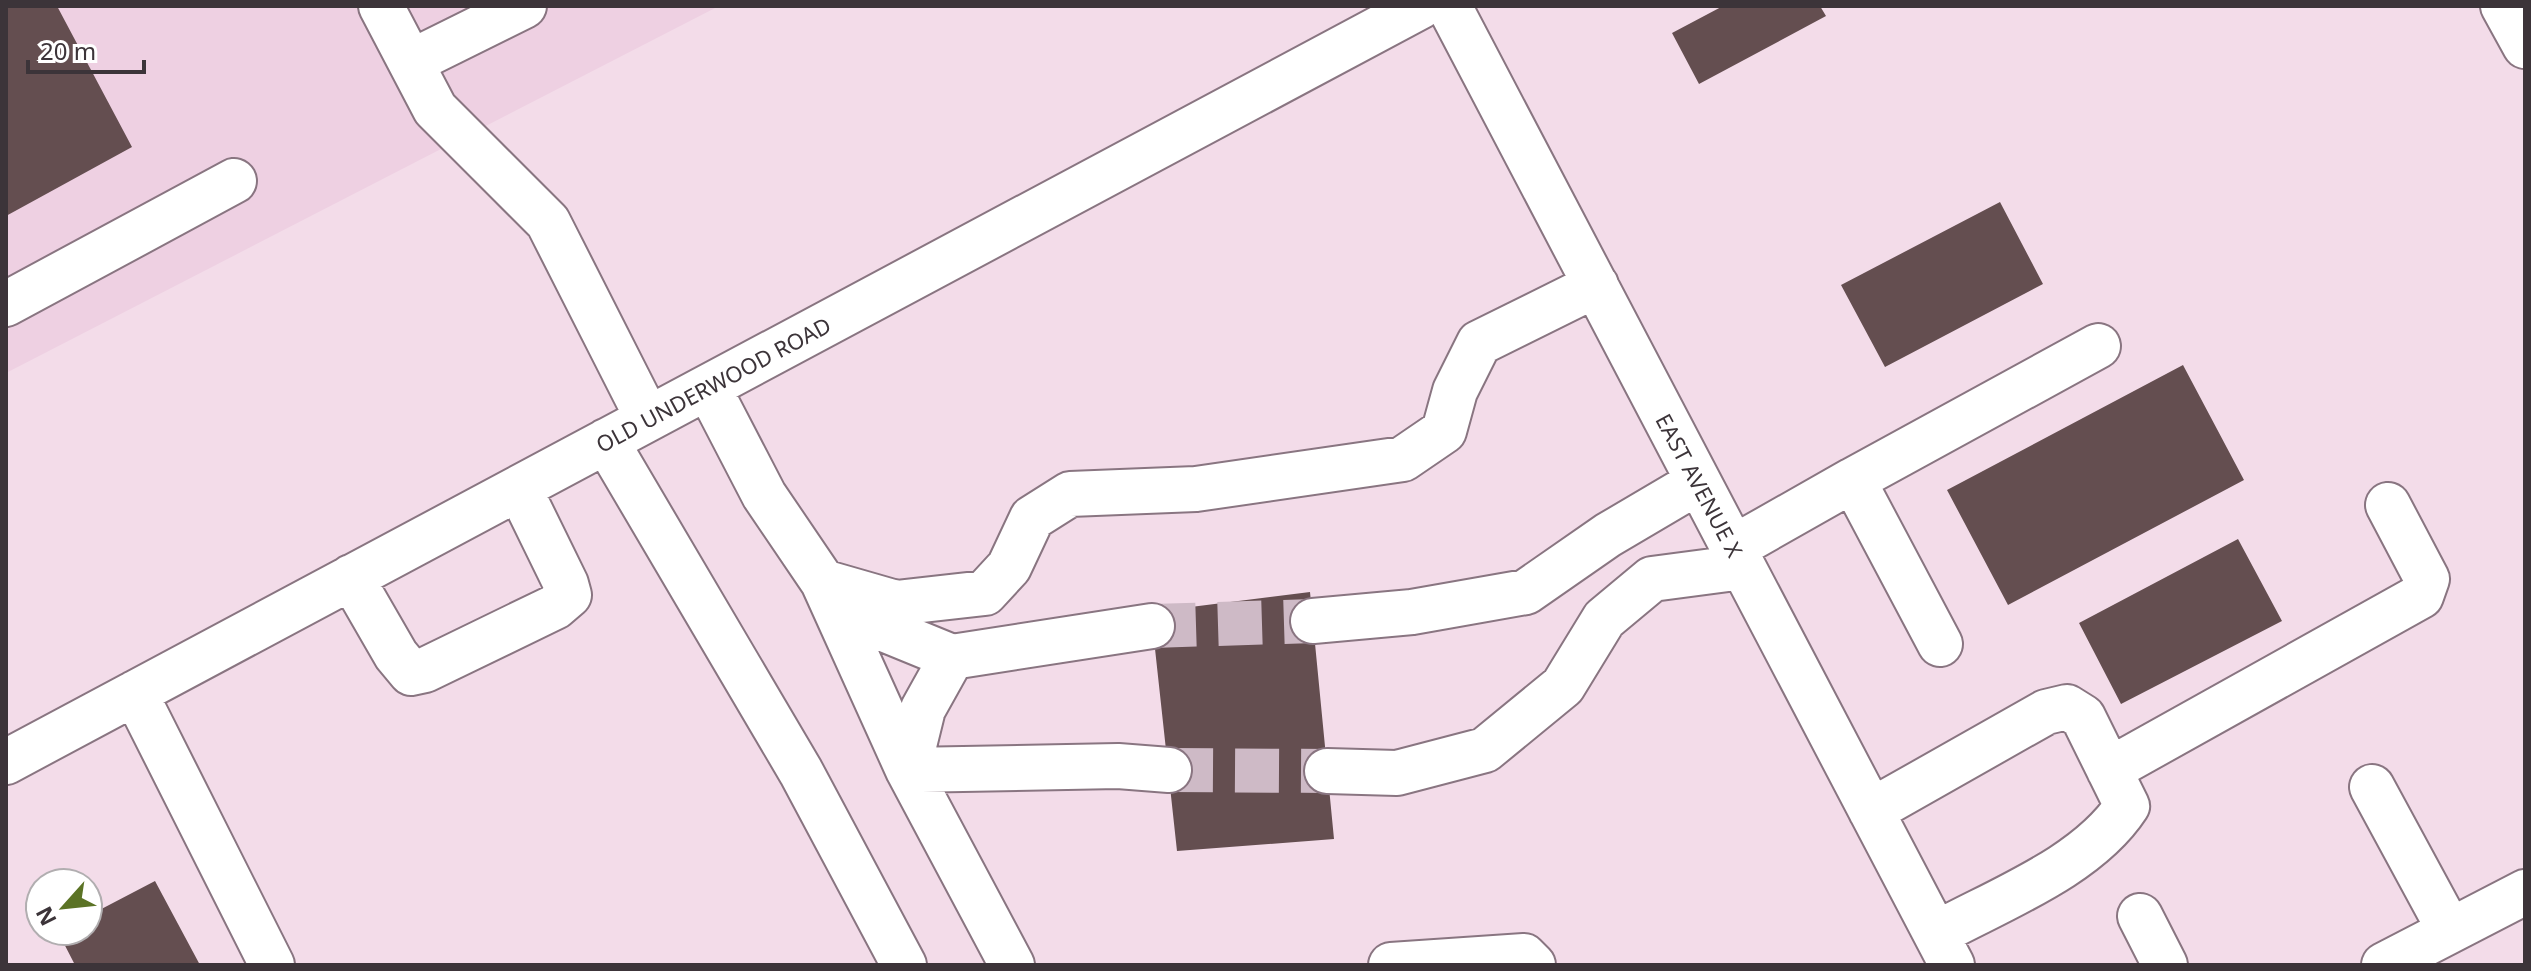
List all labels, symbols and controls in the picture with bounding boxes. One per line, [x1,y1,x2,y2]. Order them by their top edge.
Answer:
scale bar [28,24,144,74]
text: 20 m [40,34,96,67]
street label: OLD UNDERWOOD ROAD [590,309,836,459]
street label: EAST AVENUE X [1650,408,1751,562]
north arrow [24,867,104,947]
text: N [28,902,63,931]

